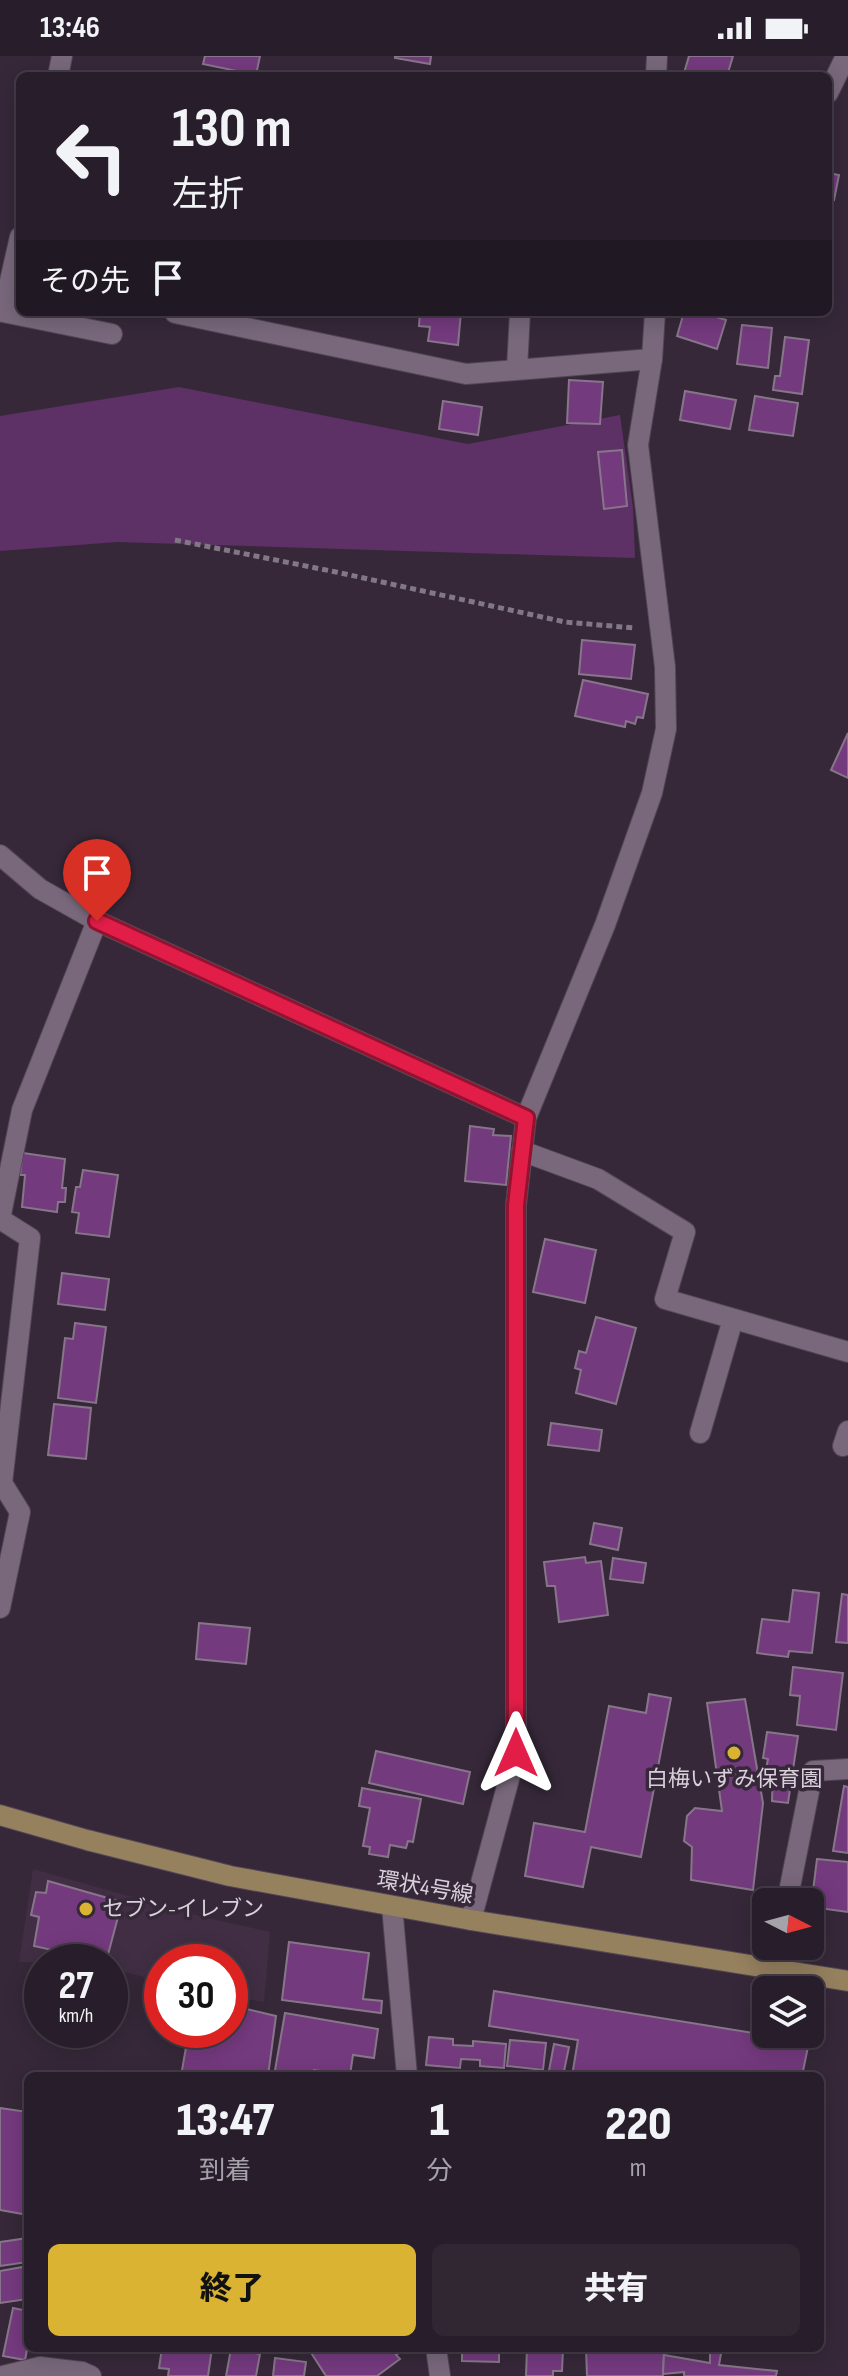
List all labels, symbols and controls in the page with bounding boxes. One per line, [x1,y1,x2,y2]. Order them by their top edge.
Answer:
text: 13:46 [40,10,100,46]
text: 130 m [172,96,292,163]
icon: left [40,104,144,208]
text: 左折 [172,174,244,217]
icon: arrive [146,256,190,300]
text: その先 [40,264,130,300]
pin [63,839,131,921]
icon: arrive [75,851,119,895]
position arrow [474,1711,558,1795]
marker: 白梅いずみ保育園 [725,1744,743,1762]
place label: 白梅いずみ保育園 [646,1766,822,1793]
street label: 環状4号線 [375,1866,475,1910]
north arrow [752,1888,824,1960]
map controls [752,1888,824,2048]
place label: セブン-イレブン [102,1896,264,1923]
marker: セブン-イレブン [77,1900,95,1918]
speed limit sign: 30 [144,1944,248,2048]
text: 27 [59,1962,93,2010]
button: layers [752,1976,824,2048]
text: km/h [59,2004,93,2028]
text: 13:47 [176,2092,274,2149]
text: 1 [430,2092,449,2149]
text: 220 [605,2096,672,2153]
text: m [630,2153,647,2184]
text: 到着 [199,2156,251,2187]
text: 分 [426,2156,452,2187]
button: 終了 [48,2244,416,2336]
button: 共有 [432,2244,800,2336]

